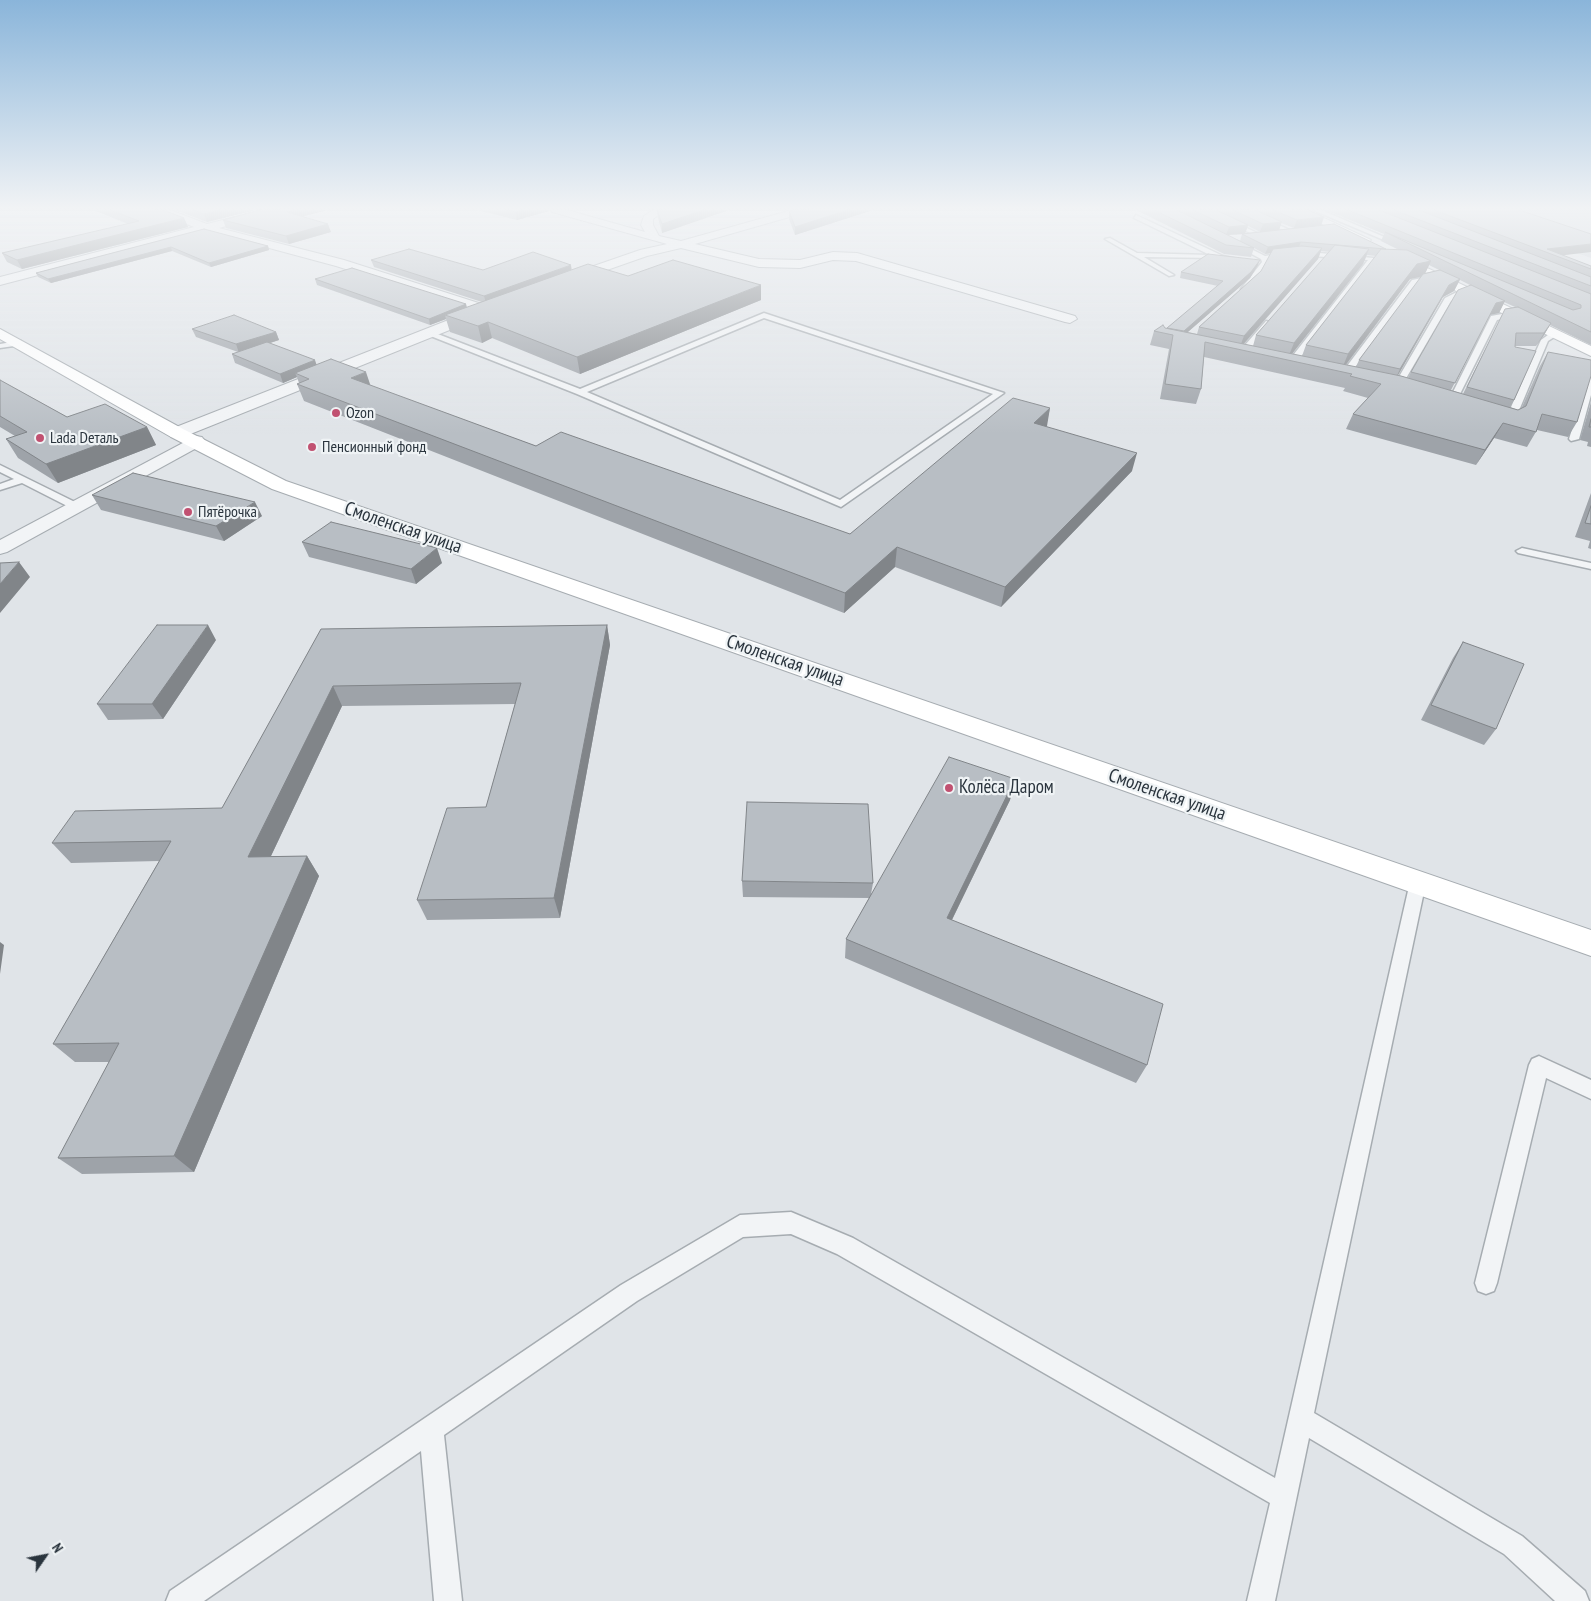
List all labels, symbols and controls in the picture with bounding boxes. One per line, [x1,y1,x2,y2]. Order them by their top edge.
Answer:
place label: Ozon [346,403,374,423]
marker: Ozon [330,407,342,419]
place label: Lada Dеталь [50,428,119,448]
marker: Lada Dеталь [34,432,46,444]
place label: Пенсионный фонд [322,437,426,457]
marker: Пенсионный фонд [306,441,318,453]
street label: Смоленская улица [341,497,465,559]
place label: Пятёрочка [198,502,257,522]
marker: Пятёрочка [182,506,194,518]
street label: Смоленская улица [723,630,847,692]
street label: Смоленская улица [1105,764,1229,826]
place label: Колёса Даром [959,777,1054,799]
marker: Колёса Даром [943,782,955,794]
north arrow [20,1531,70,1581]
text: N [48,1540,67,1556]

